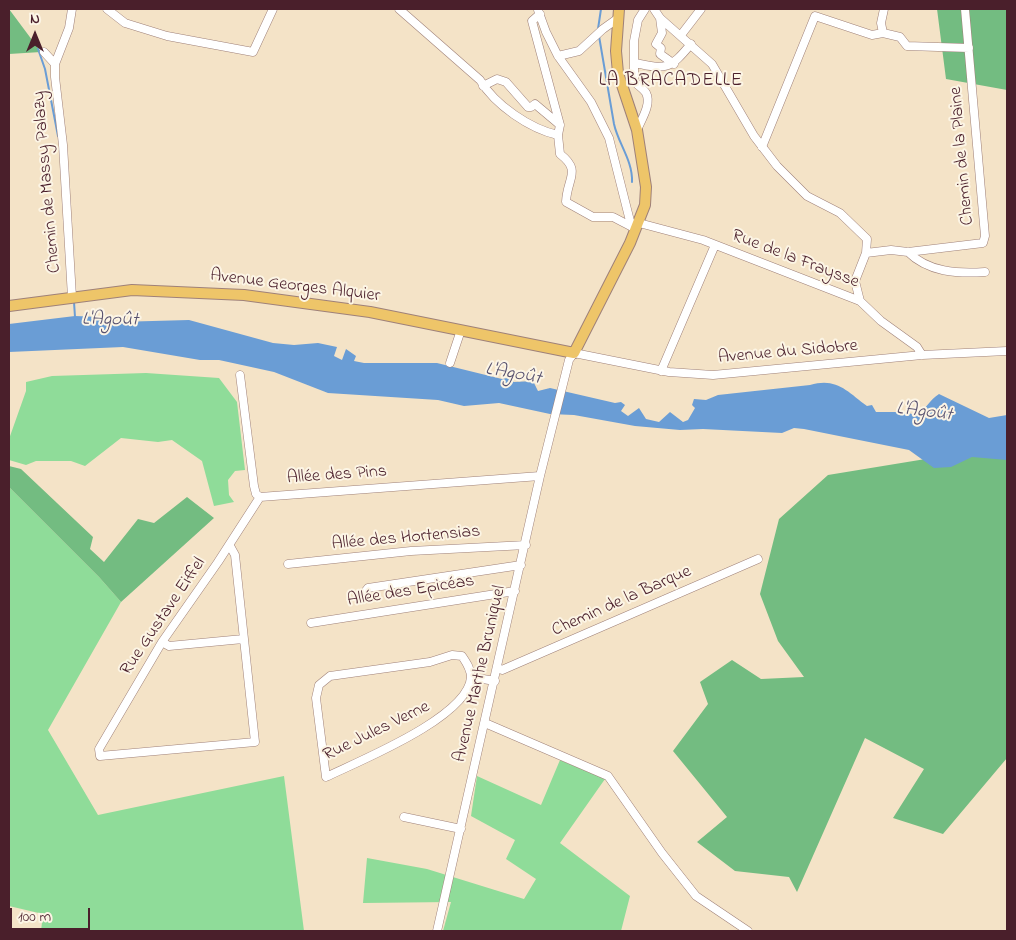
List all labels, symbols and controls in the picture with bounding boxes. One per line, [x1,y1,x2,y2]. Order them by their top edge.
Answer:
text: N [30,9,40,30]
north arrow [10,10,60,60]
district label: LA BRACADELLE [597,71,745,93]
street label: Chemin de la Plaine [946,86,980,226]
street label: Chemin de Massy Palazy [29,90,67,274]
street label: Rue de la Fraysse [728,226,862,294]
street label: Avenue Georges Alquier [209,266,381,308]
water label: L'Agoût [82,309,138,333]
street label: Avenue du Sidobre [717,336,859,370]
water label: L'Agoût [483,359,543,391]
water label: L'Agoût [895,398,953,428]
street label: Allée des Pins [286,462,388,490]
street label: Allée des Hortensias [331,522,481,556]
street label: Rue Gustave Eiffel [117,554,211,680]
street label: Chemin de la Barque [549,562,695,642]
street label: Allée des Epicéas [346,571,476,613]
street label: Avenue Marthe Bruniquel [450,584,512,764]
street label: Rue Jules Verne [320,697,434,767]
scale bar [12,898,92,930]
text: 100 m [18,906,51,928]

